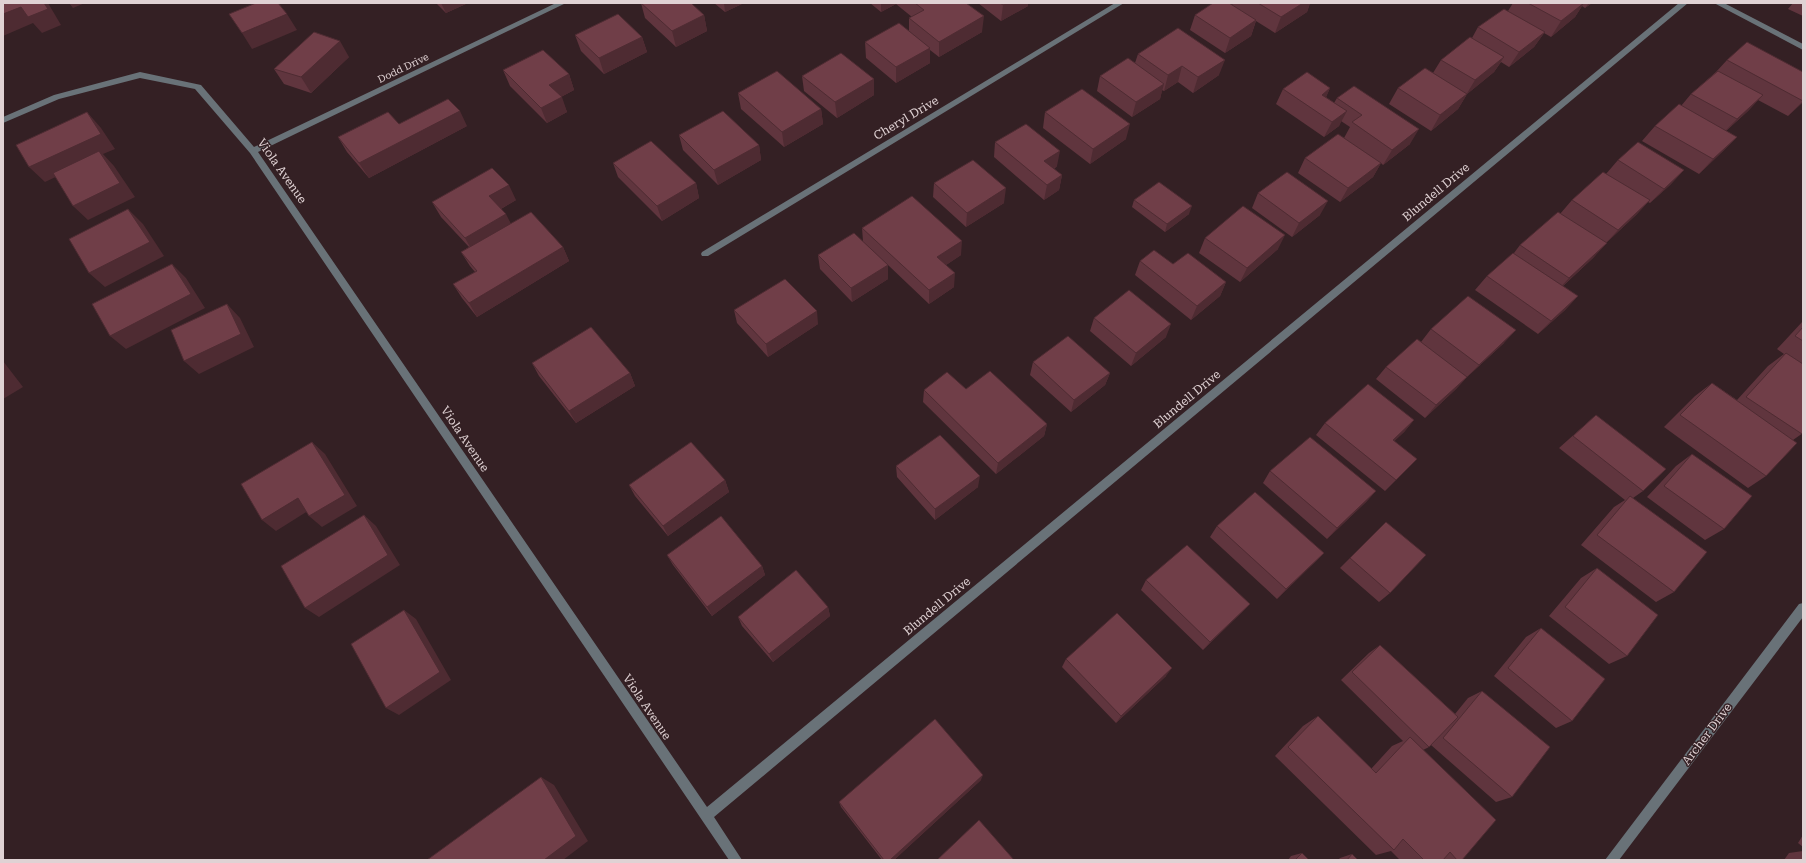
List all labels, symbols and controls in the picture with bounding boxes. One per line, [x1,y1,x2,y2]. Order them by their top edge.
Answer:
street label: Dodd Drive [376,51,431,85]
street label: Cheryl Drive [871,93,941,143]
street label: Viola Avenue [255,136,310,206]
street label: Blundell Drive [1400,160,1473,224]
street label: Blundell Drive [1151,367,1224,431]
street label: Viola Avenue [438,404,492,475]
street label: Blundell Drive [901,574,974,638]
street label: Viola Avenue [620,672,674,743]
street label: Archer Drive [1679,700,1735,768]

